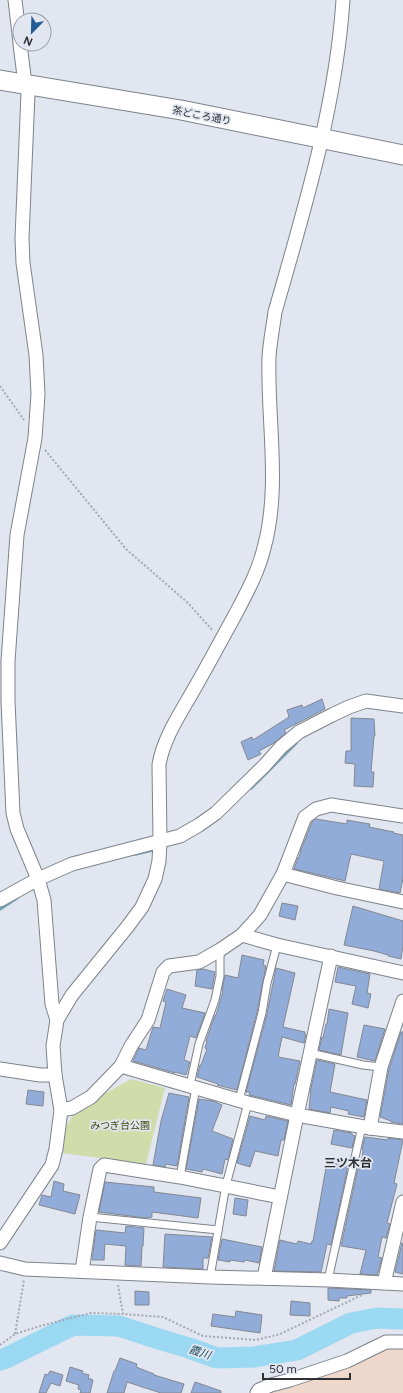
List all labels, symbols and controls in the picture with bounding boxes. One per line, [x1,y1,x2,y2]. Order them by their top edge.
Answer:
north arrow [12,12,52,52]
text: N [22,33,35,48]
street label: 茶どころ通り [171,103,232,128]
park label: みつぎ台公園 [90,1119,150,1132]
district label: 三ツ木台 [324,1156,372,1170]
water label: 霞川 [187,1343,213,1362]
scale bar [263,1355,350,1381]
text: 50 m [269,1362,297,1376]

